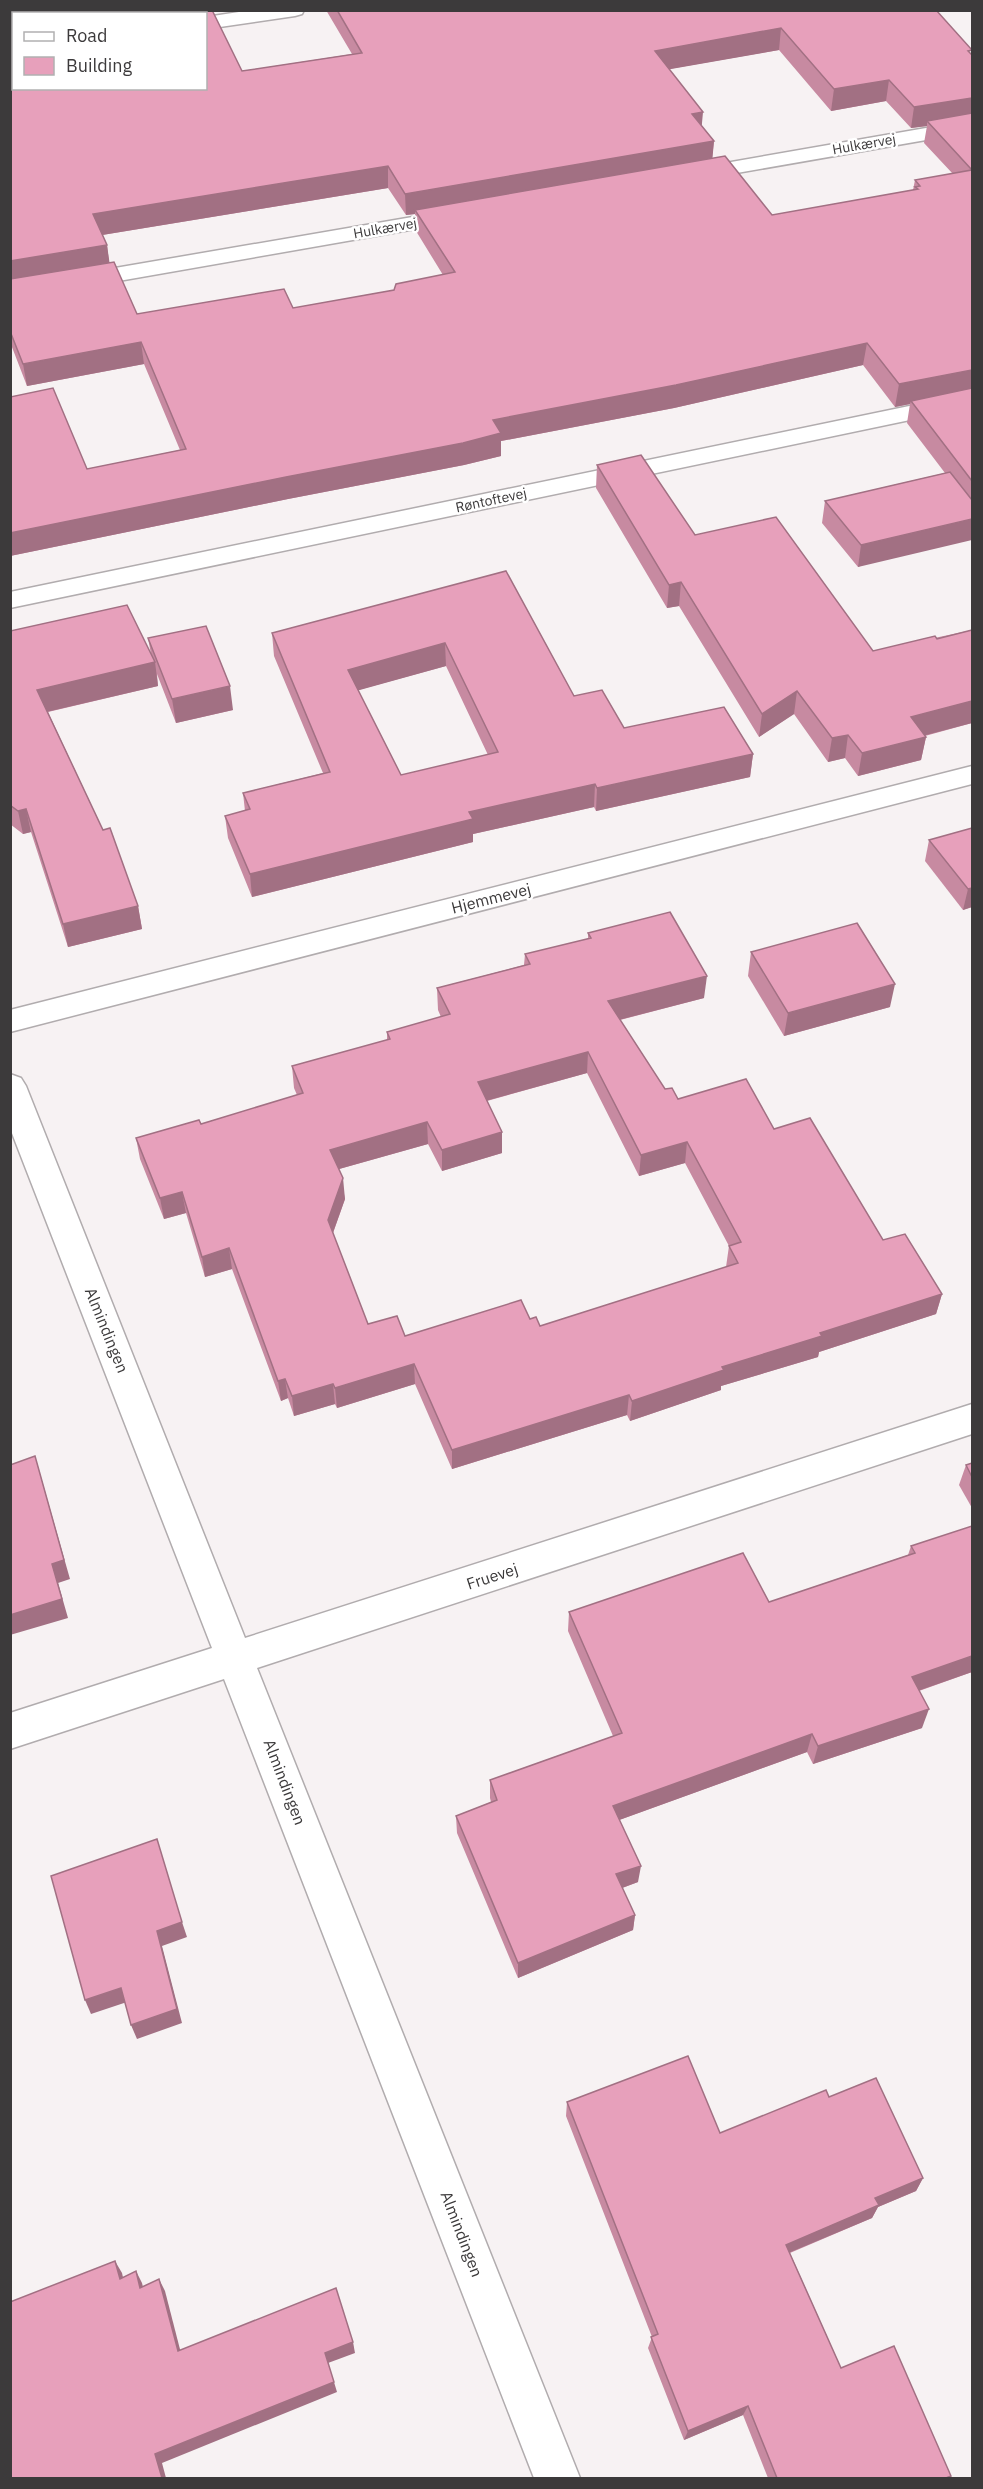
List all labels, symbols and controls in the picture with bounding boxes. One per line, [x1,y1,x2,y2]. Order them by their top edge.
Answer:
legend [12,12,207,90]
text: Road [66,24,107,47]
text: Building [66,54,133,77]
street label: Hulkærvej [831,130,897,158]
street label: Hulkærvej [352,214,418,242]
street label: Røntoftevej [454,484,528,516]
street label: Hjemmevej [449,878,533,918]
street label: Almindingen [81,1284,133,1376]
street label: Fruevej [464,1558,520,1594]
street label: Almindingen [259,1736,311,1828]
street label: Almindingen [436,2188,488,2280]

